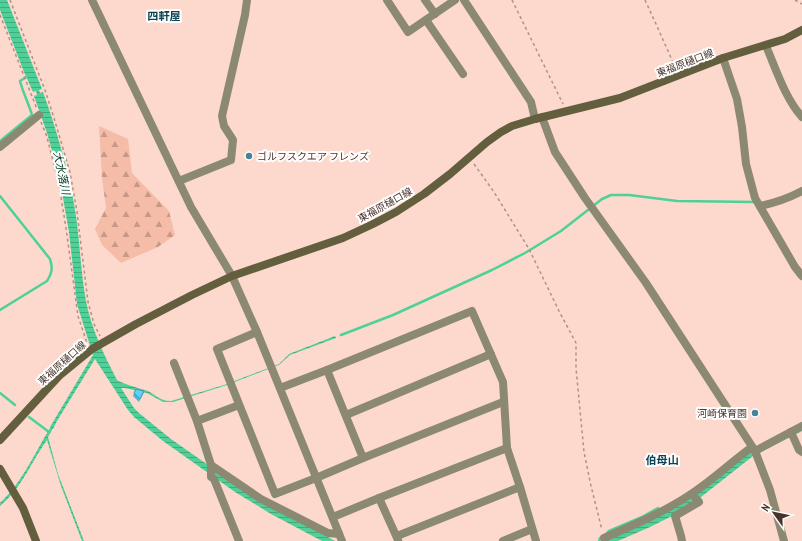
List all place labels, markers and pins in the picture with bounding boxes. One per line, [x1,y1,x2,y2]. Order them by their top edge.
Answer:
place label: ゴルフスクエア フレンズ [257,150,369,163]
marker: ゴルフスクエア フレンズ [244,151,254,161]
place label: 河崎保育園 [697,407,747,420]
marker: 河崎保育園 [750,408,760,418]

